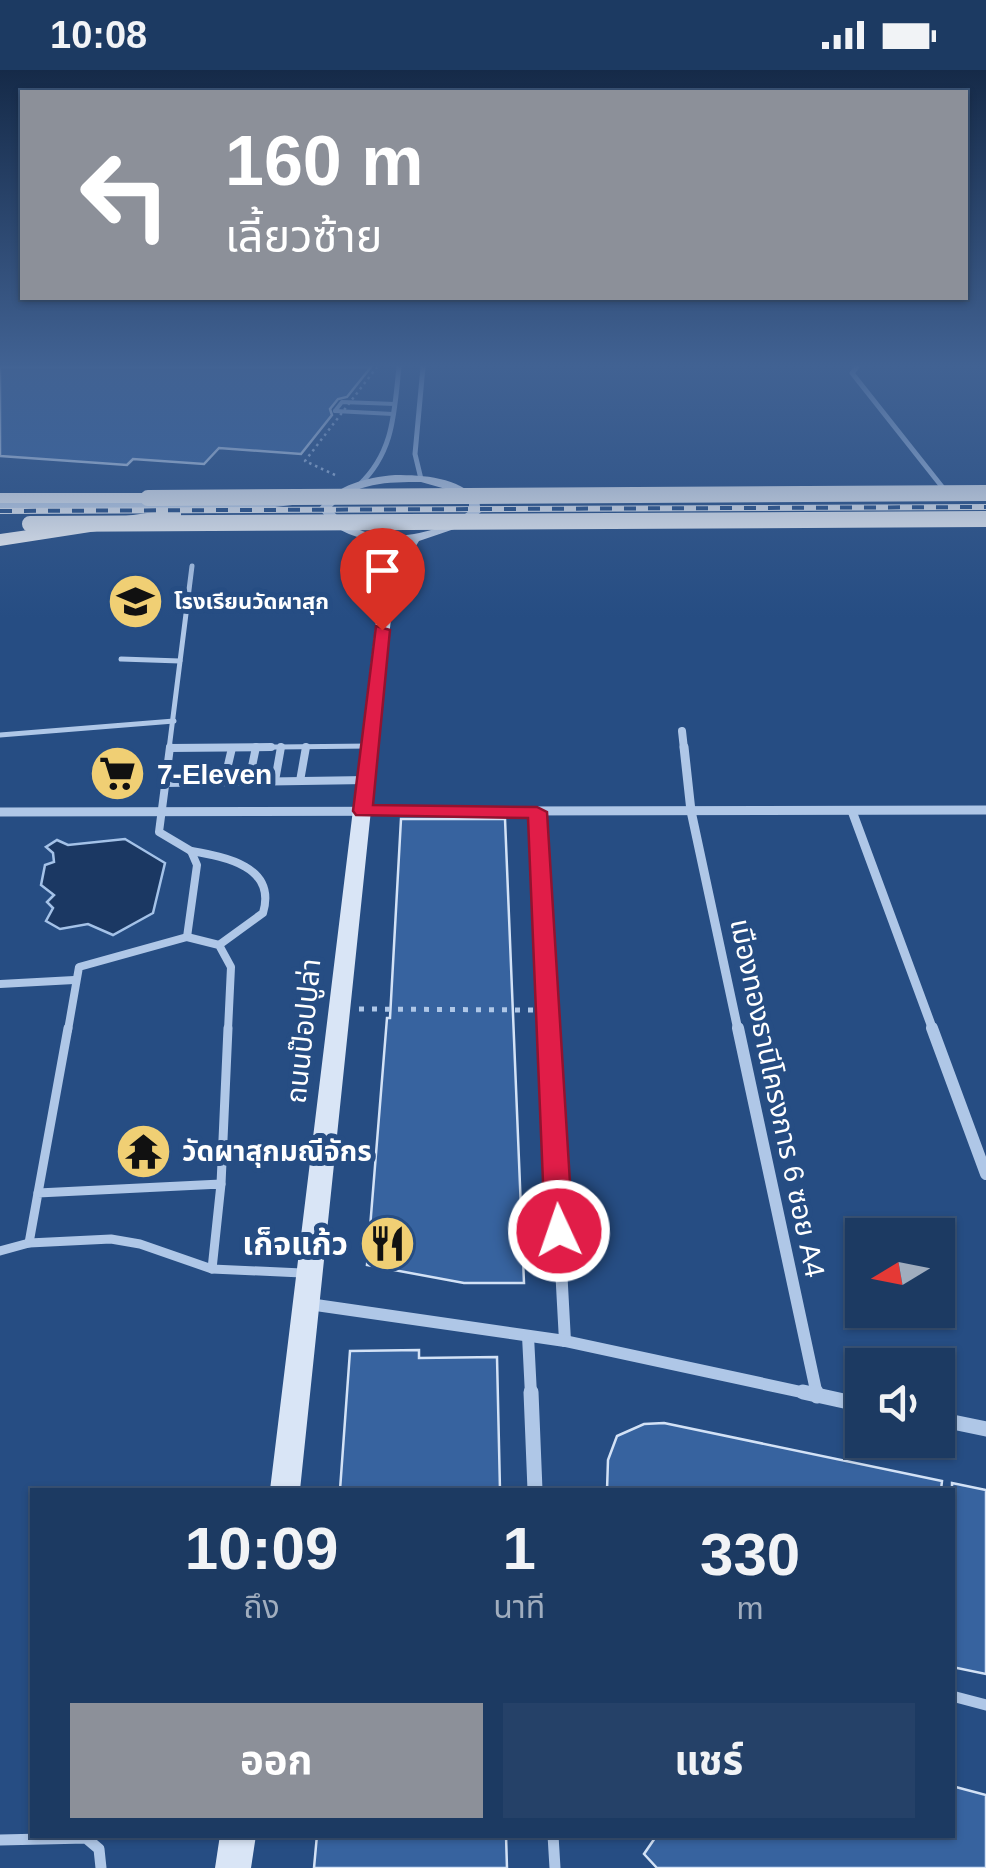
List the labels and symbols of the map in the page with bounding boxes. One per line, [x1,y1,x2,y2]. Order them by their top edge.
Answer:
pin [340,528,425,631]
school or university icon: โรงเรียนวัดผาสุก [105,571,165,631]
place label: โรงเรียนวัดผาสุก [174,589,329,615]
supermarket icon: 7-Eleven [88,744,148,804]
place label: 7-Eleven [157,759,272,790]
street label: เมืองทองธานีโครงการ 6 ซอย A4 [724,916,831,1280]
street label: ถนนป๊อปปูล่า [280,957,329,1105]
temple icon: วัดผาสุกมณีจักร [113,1121,173,1181]
place label: วัดผาสุกมณีจักร [182,1136,372,1168]
position arrow [507,1179,611,1283]
restaurant icon: เก็จแก้ว [357,1214,417,1274]
north arrow [845,1218,955,1328]
place label: เก็จแก้ว [242,1226,348,1262]

